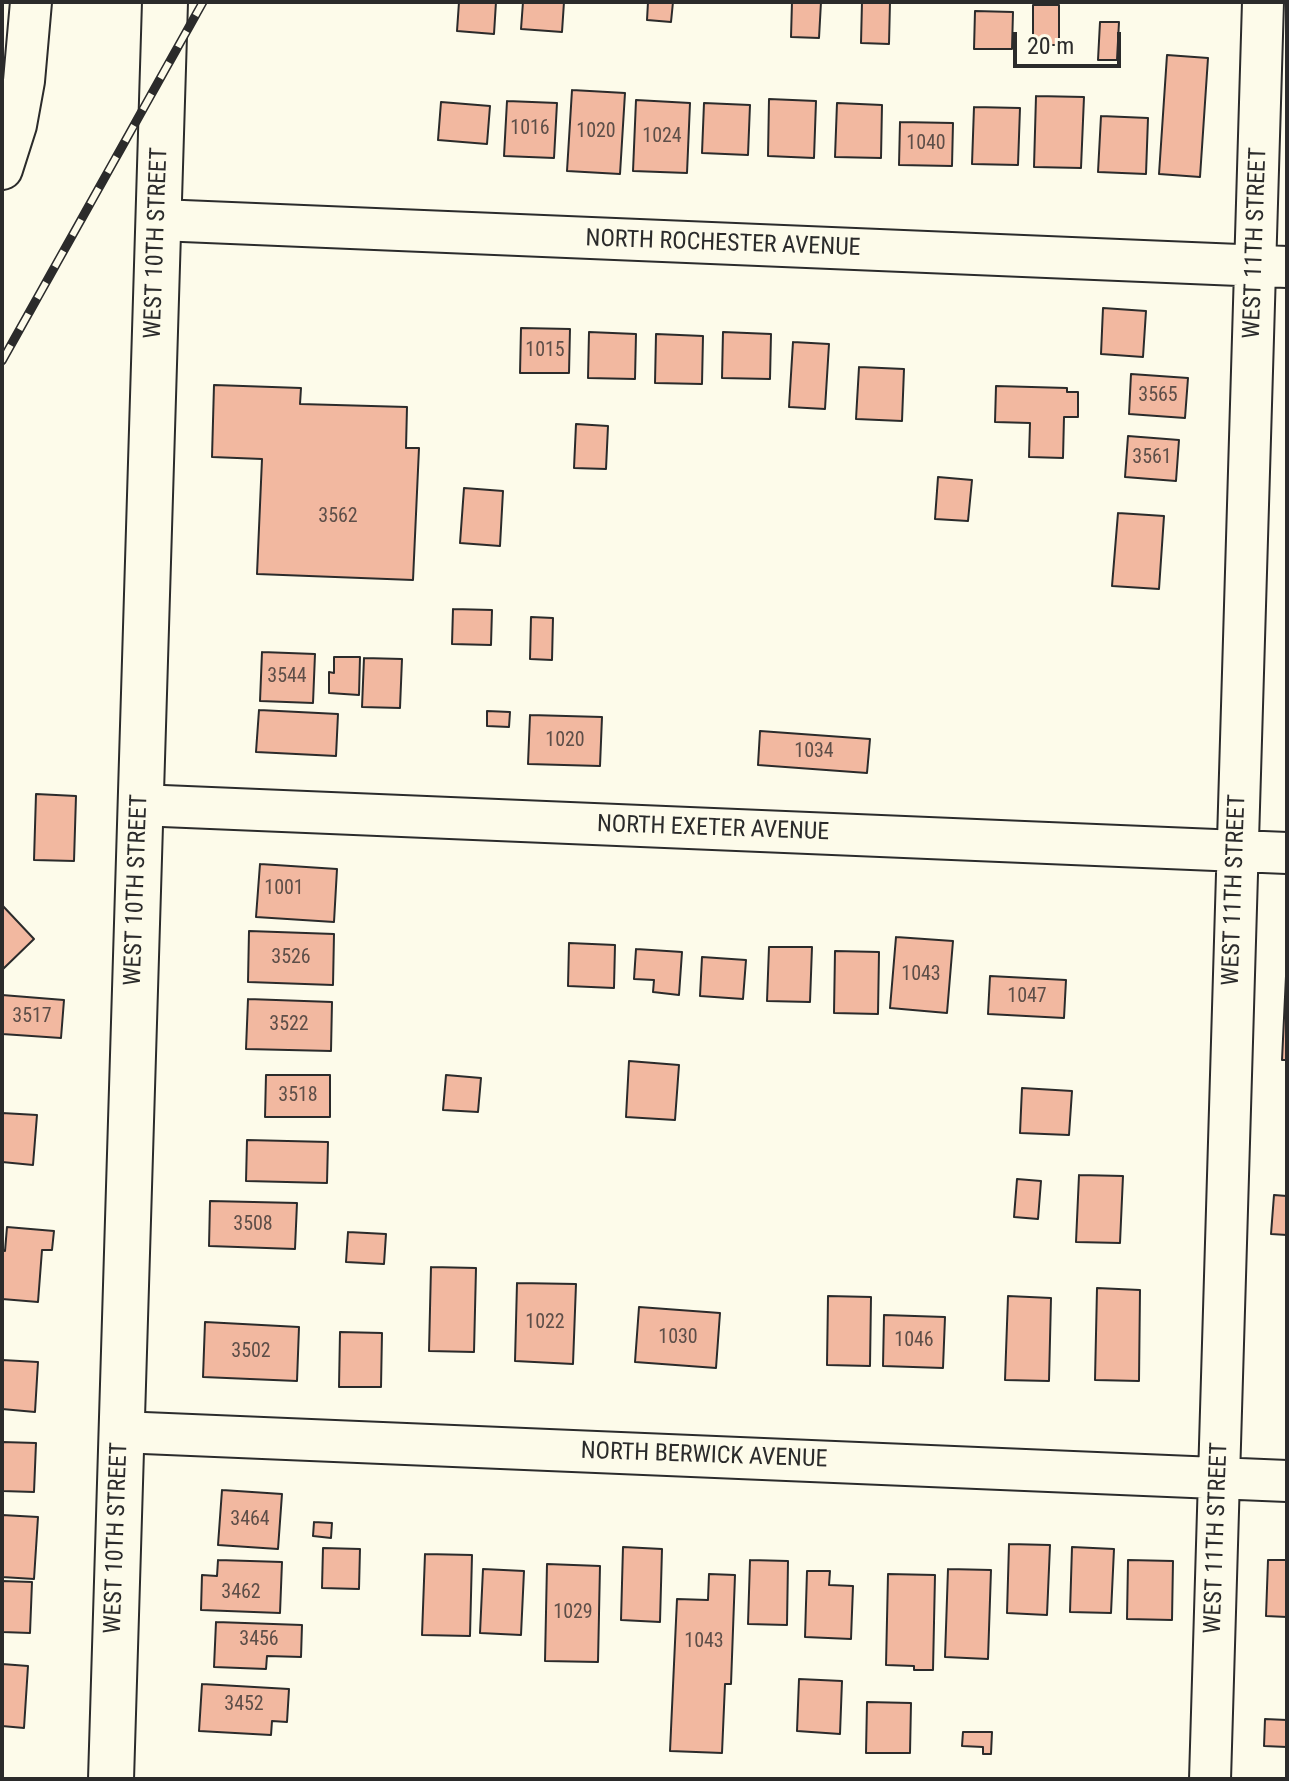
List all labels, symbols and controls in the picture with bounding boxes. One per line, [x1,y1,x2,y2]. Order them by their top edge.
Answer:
scale bar [1017,16,1125,66]
text: 20 m [1027,32,1074,60]
house number: 1016 [510,117,550,141]
house number: 1020 [576,120,616,144]
house number: 1024 [642,125,682,149]
house number: 1040 [906,132,946,156]
street label: WEST 10TH STREET [139,147,175,339]
street label: WEST 11TH STREET [1238,147,1274,339]
street label: NORTH ROCHESTER AVENUE [585,225,861,263]
house number: 1015 [525,339,565,363]
house number: 3565 [1138,384,1178,408]
house number: 3561 [1132,446,1172,470]
house number: 3562 [318,505,358,529]
house number: 3544 [267,665,307,689]
house number: 1020 [545,729,585,753]
house number: 1034 [794,740,834,764]
street label: WEST 10TH STREET [119,794,155,986]
street label: WEST 11TH STREET [1217,794,1253,986]
street label: NORTH EXETER AVENUE [596,811,830,847]
house number: 1001 [264,877,304,901]
house number: 3526 [271,946,311,970]
house number: 1043 [901,963,941,987]
house number: 1047 [1007,985,1047,1009]
house number: 3517 [12,1005,52,1029]
house number: 3522 [269,1013,309,1037]
house number: 3518 [278,1084,318,1108]
house number: 3508 [233,1213,273,1237]
house number: 1022 [525,1311,565,1335]
house number: 1030 [658,1326,698,1350]
house number: 1046 [894,1329,934,1353]
house number: 3502 [231,1340,271,1364]
street label: NORTH BERWICK AVENUE [580,1437,828,1475]
street label: WEST 10TH STREET [99,1442,135,1634]
street label: WEST 11TH STREET [1199,1442,1235,1634]
house number: 3464 [230,1508,270,1532]
house number: 3462 [221,1581,261,1605]
house number: 1029 [553,1601,593,1625]
house number: 3456 [239,1628,279,1652]
house number: 1043 [684,1630,724,1654]
house number: 3452 [224,1693,264,1717]

